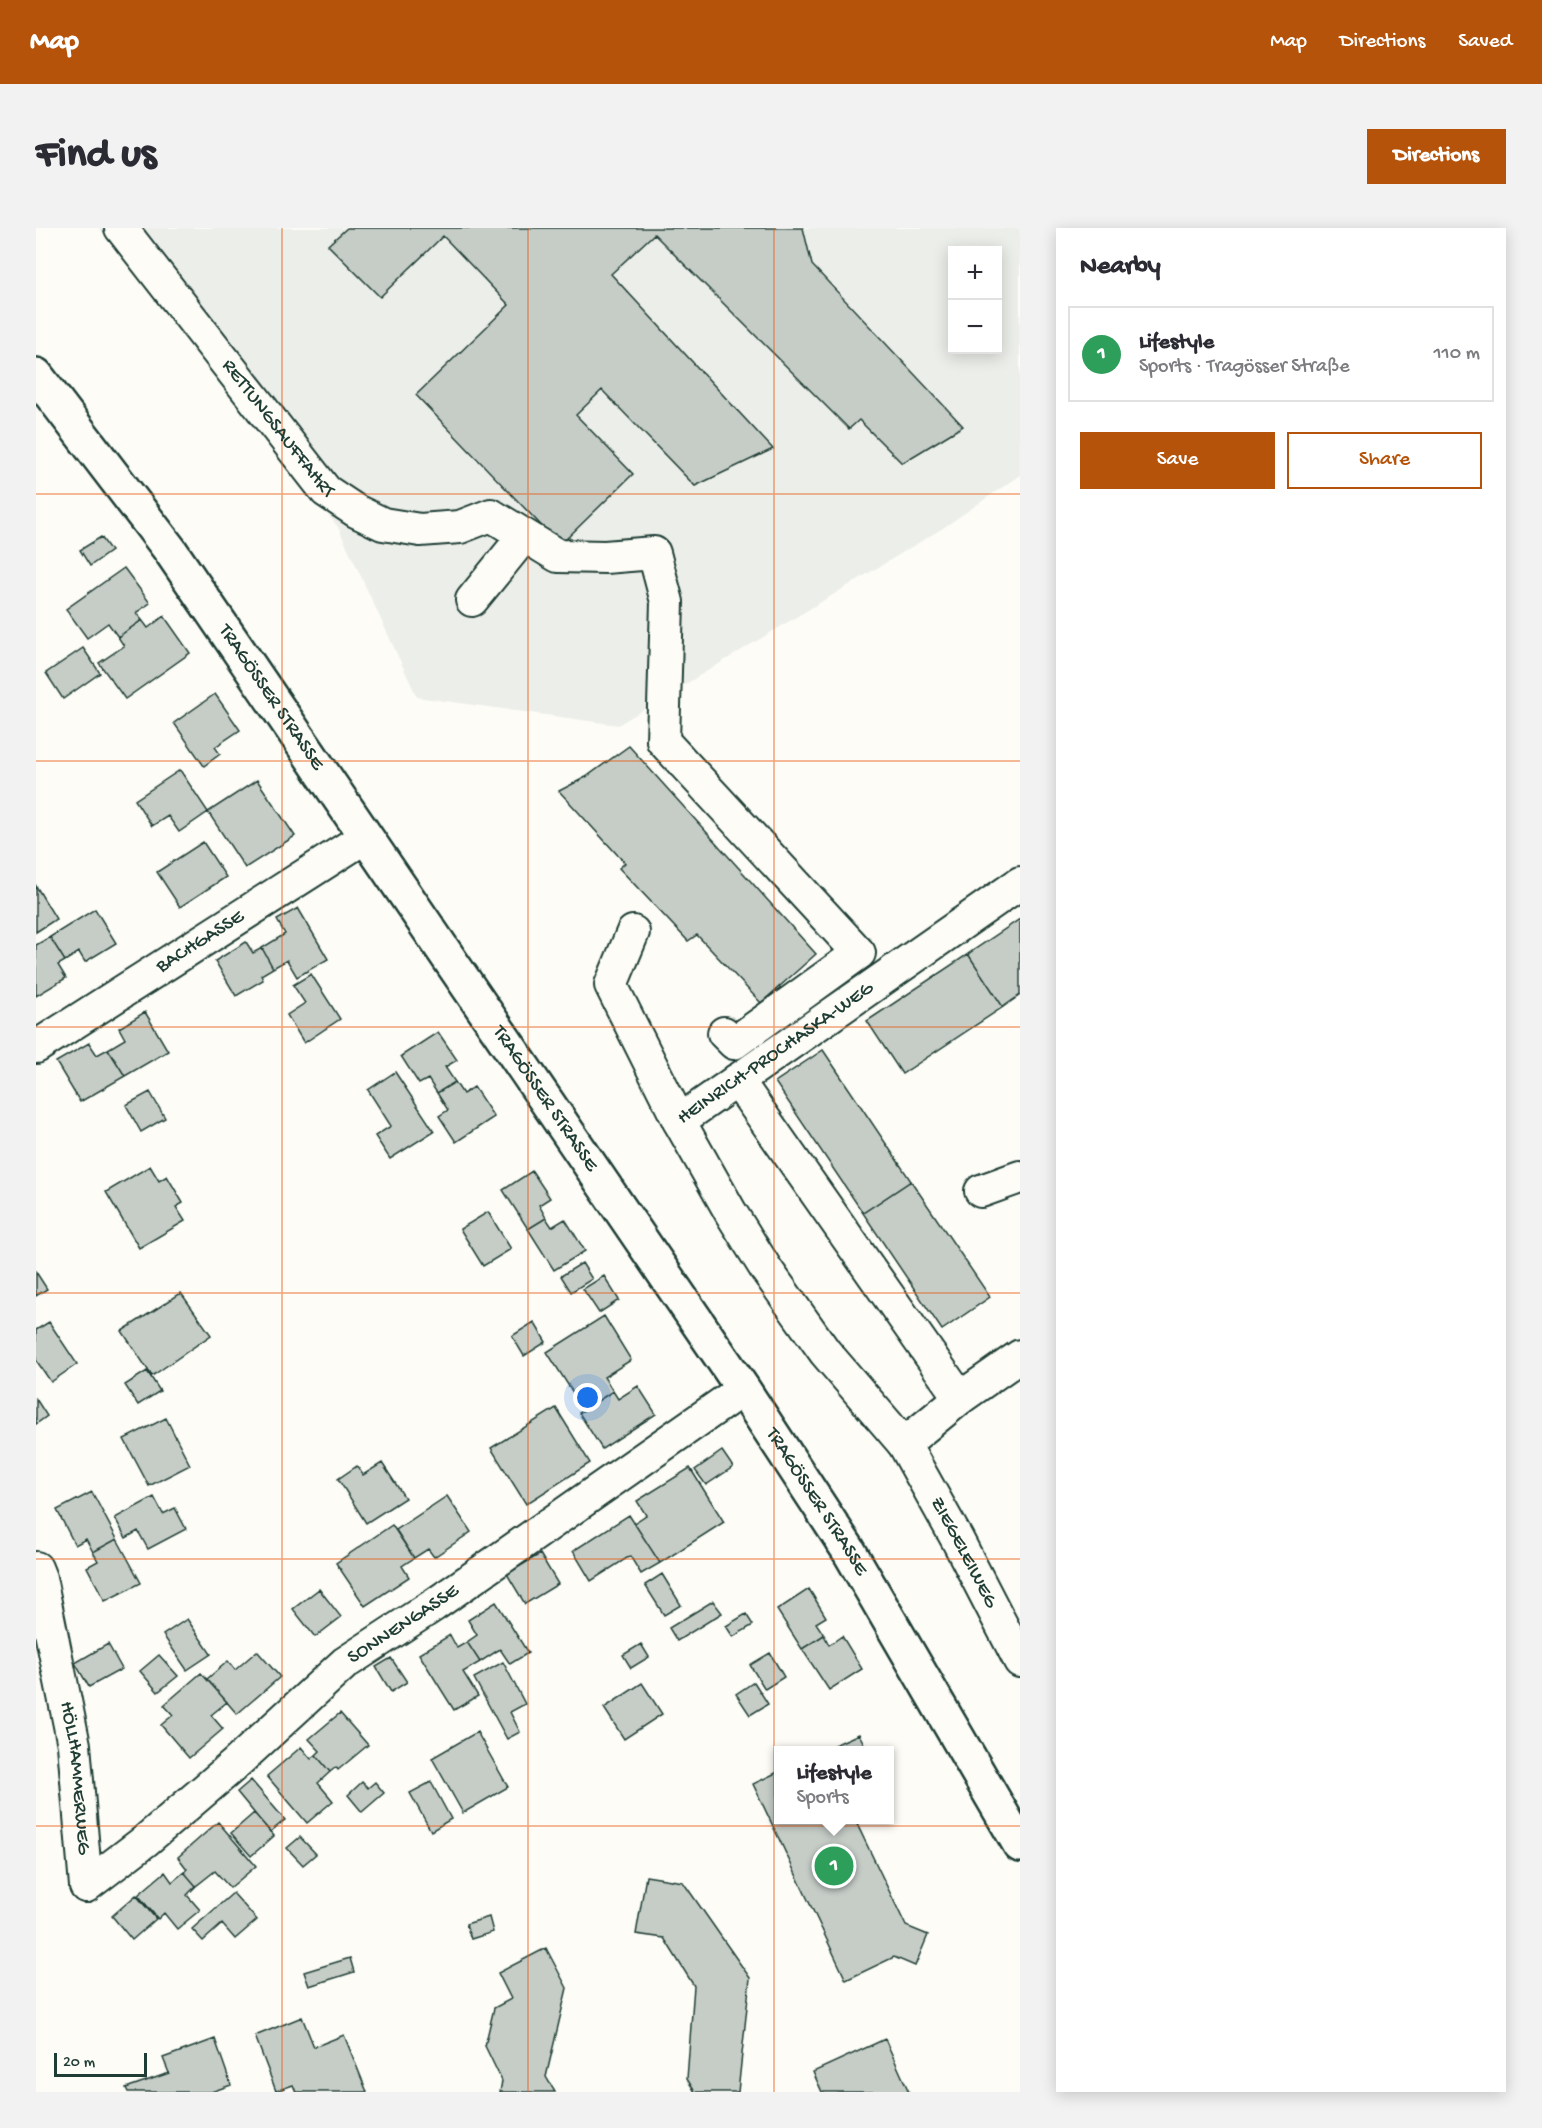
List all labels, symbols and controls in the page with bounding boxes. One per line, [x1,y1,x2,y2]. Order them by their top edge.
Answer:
text: Map [30,26,79,59]
text: Map [1270,30,1307,55]
text: Directions [1340,30,1425,55]
text: Saved [1458,30,1512,55]
button: Directions [1367,129,1506,184]
text: Find us [36,132,156,181]
map controls [948,246,1002,354]
button: + [948,246,1002,300]
text: Nearby [1080,252,1161,283]
button: − [948,300,1002,354]
text: Lifestyle [1139,330,1214,356]
text: 1 [1097,343,1106,366]
text: 110 m [1434,343,1480,366]
street label: RETTUNGSAUFFAHRT [216,355,339,505]
text: Sports · Tragösser Straße [1139,356,1349,379]
button: Save [1080,432,1275,489]
button: Share [1287,432,1482,489]
street label: TRAGÖSSER STRASSE [212,619,329,776]
street label: BACHGASSE [151,905,250,979]
street label: HEINRICH-PROCHASKA-WEG [673,976,879,1130]
street label: TRAGÖSSER STRASSE [486,1021,603,1177]
your location [573,1383,602,1412]
street label: TRAGÖSSER STRASSE [760,1423,873,1581]
street label: ZIEGELEIWEG [925,1493,1003,1613]
street label: SONNENGASSE [344,1579,465,1669]
street label: HÖLLHAMMERWEG [54,1699,95,1857]
popup [774,1746,894,1824]
text: Lifestyle [796,1761,872,1787]
text: Sports [796,1787,849,1810]
pin: 1 [814,1844,854,1888]
scale bar [54,2050,147,2078]
text: 20 m [63,2054,95,2073]

